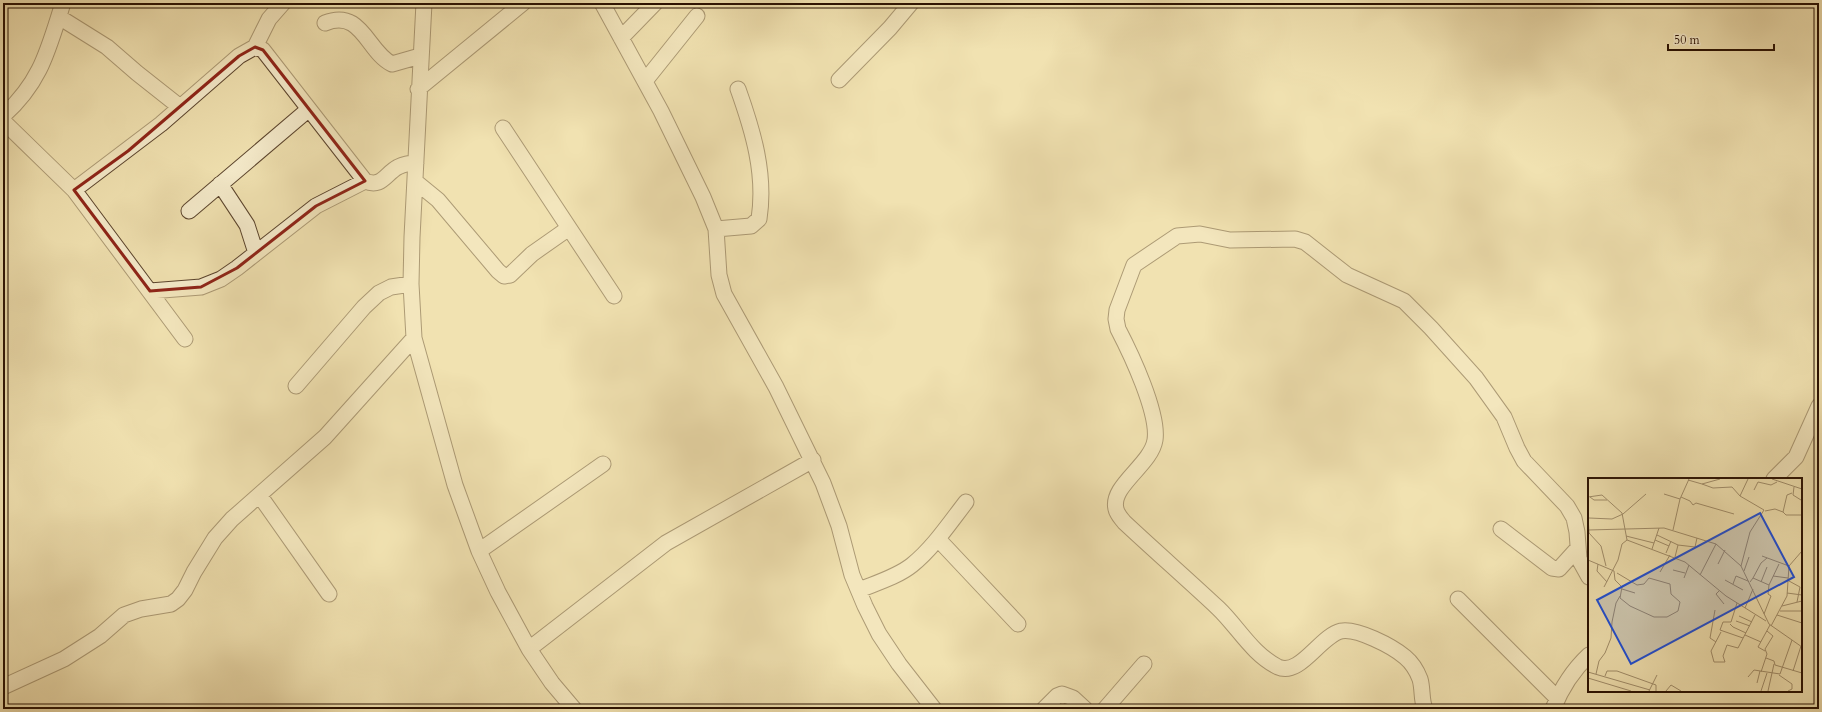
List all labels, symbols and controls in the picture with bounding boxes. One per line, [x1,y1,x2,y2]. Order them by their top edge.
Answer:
scale bar [1668,26,1774,52]
text: 50 m [1674,32,1701,48]
inset map [1588,478,1802,692]

